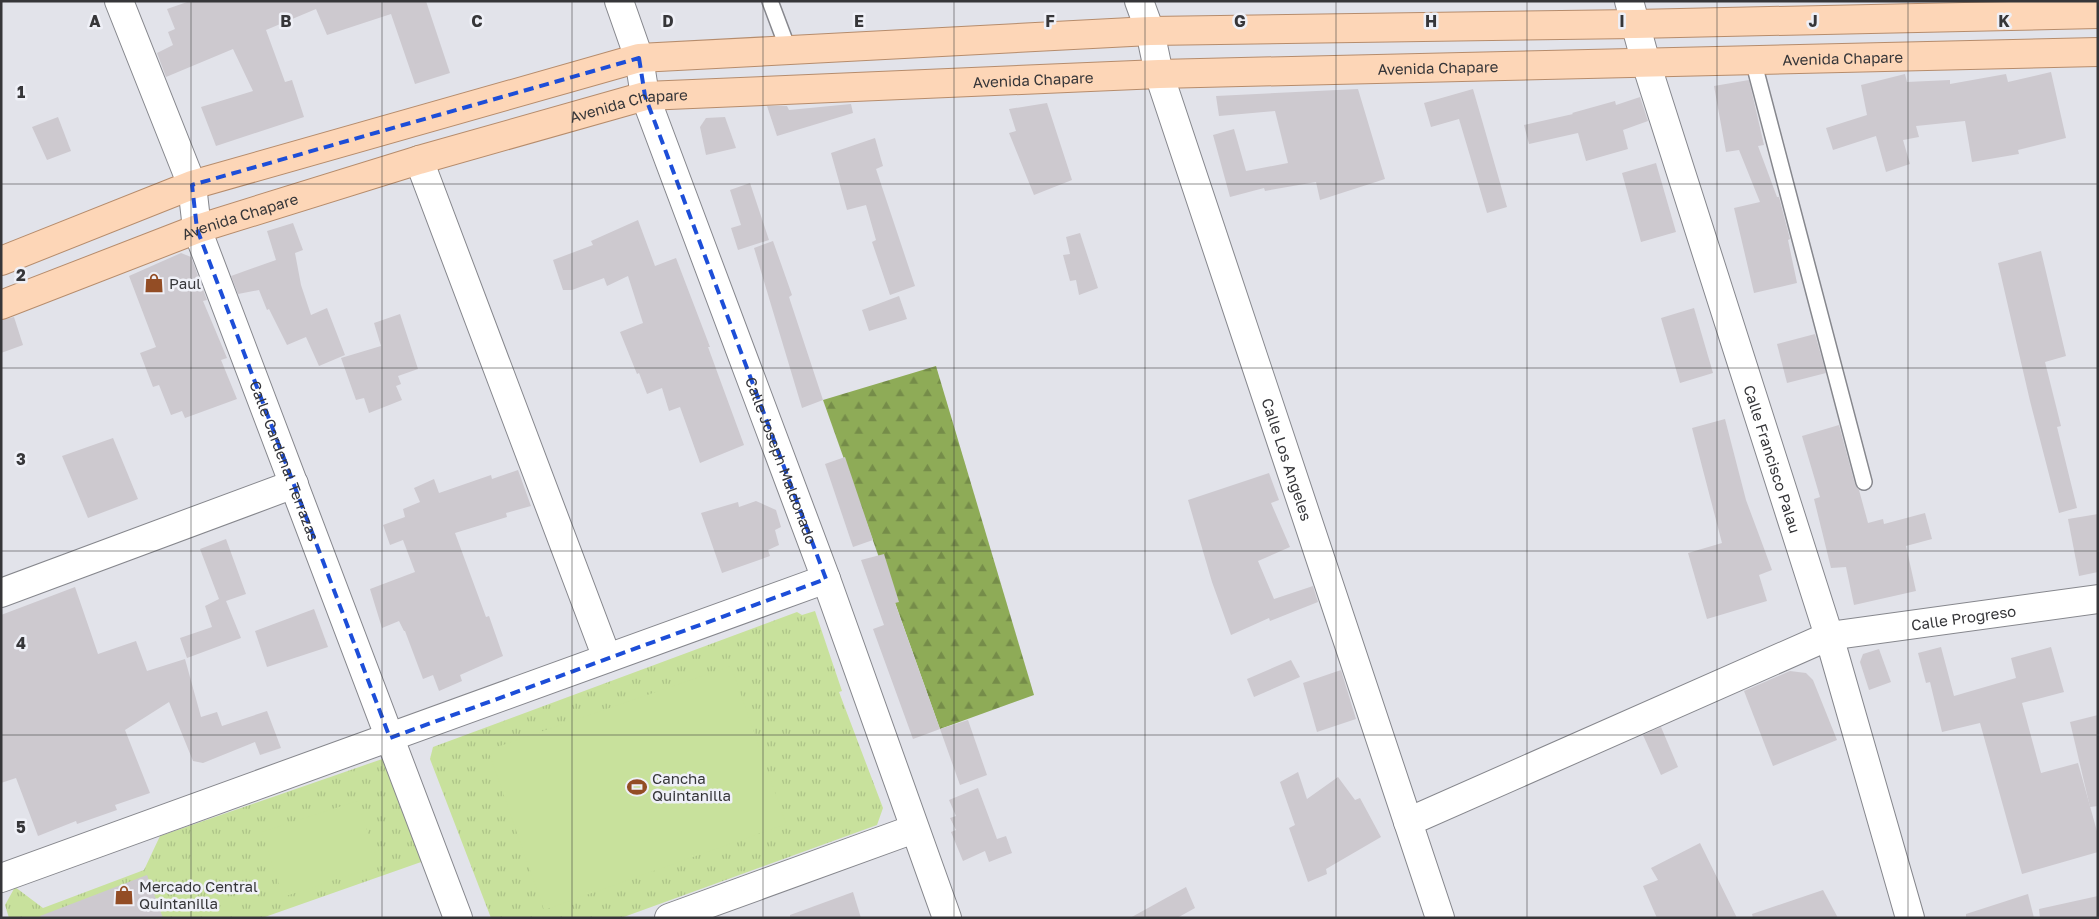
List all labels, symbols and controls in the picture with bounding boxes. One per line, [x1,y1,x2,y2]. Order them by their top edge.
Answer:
text: A [89,11,101,31]
text: B [280,11,292,31]
text: C [471,11,483,31]
text: D [662,11,674,31]
text: E [854,11,864,31]
text: F [1045,11,1055,31]
text: G [1234,11,1246,31]
text: H [1425,11,1437,31]
text: I [1619,11,1625,31]
text: J [1808,11,1818,31]
text: K [1998,11,2010,31]
street label: Avenida Chapare [1782,48,1904,68]
street label: Avenida Chapare [1377,57,1499,78]
street label: Avenida Chapare [972,68,1094,91]
text: 1 [17,82,25,102]
street label: Avenida Chapare [568,85,688,126]
street label: Avenida Chapare [179,189,300,243]
text: 2 [16,265,26,285]
shop icon: Paul [143,272,165,294]
place label: Paul [169,274,201,292]
street label: Calle Joseph Maldonado [742,374,821,546]
street label: Calle Cardenal Terrazas [246,378,323,543]
street label: Calle Francisco Palau [1740,383,1805,535]
street label: Calle Los Angeles [1258,396,1316,523]
text: 3 [16,449,26,469]
street label: Calle Progreso [1910,601,2017,634]
text: 4 [16,633,26,653]
place label: Cancha Quintanilla [652,769,731,804]
sports icon: Cancha Quintanilla [626,776,648,798]
text: 5 [16,817,26,837]
place label: Mercado Central Quintanilla [139,877,258,912]
shop icon: Mercado Central Quintanilla [113,884,135,906]

